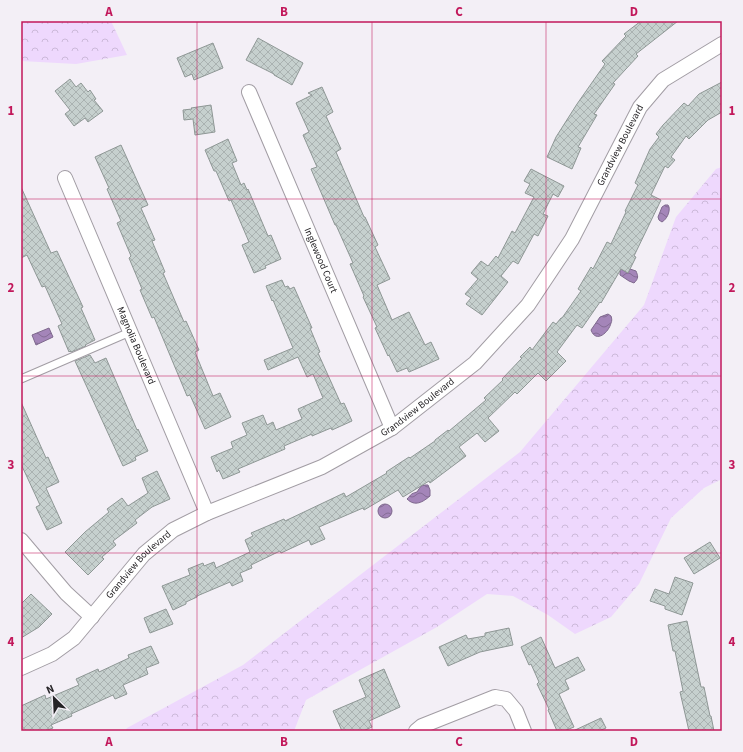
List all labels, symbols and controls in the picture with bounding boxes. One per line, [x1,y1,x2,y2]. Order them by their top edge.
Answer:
text: A [104,3,113,21]
text: B [280,3,288,21]
text: C [455,3,463,21]
text: D [630,3,638,21]
text: 1 [8,102,15,120]
street label: Grandview Boulevard [594,102,647,188]
text: 1 [729,102,736,120]
street label: Inglewood Court [301,226,341,296]
text: 2 [8,279,15,297]
text: 2 [729,279,736,297]
street label: Magnolia Boulevard [113,305,159,387]
street label: Grandview Boulevard [378,375,457,440]
text: 3 [8,456,15,474]
text: 3 [729,456,736,474]
street label: Grandview Boulevard [103,527,174,602]
text: 4 [8,633,15,651]
text: 4 [729,633,736,651]
north arrow [34,678,74,718]
text: N [44,681,57,698]
text: A [104,733,113,751]
text: B [280,733,288,751]
text: C [455,733,463,751]
text: D [630,733,638,751]

